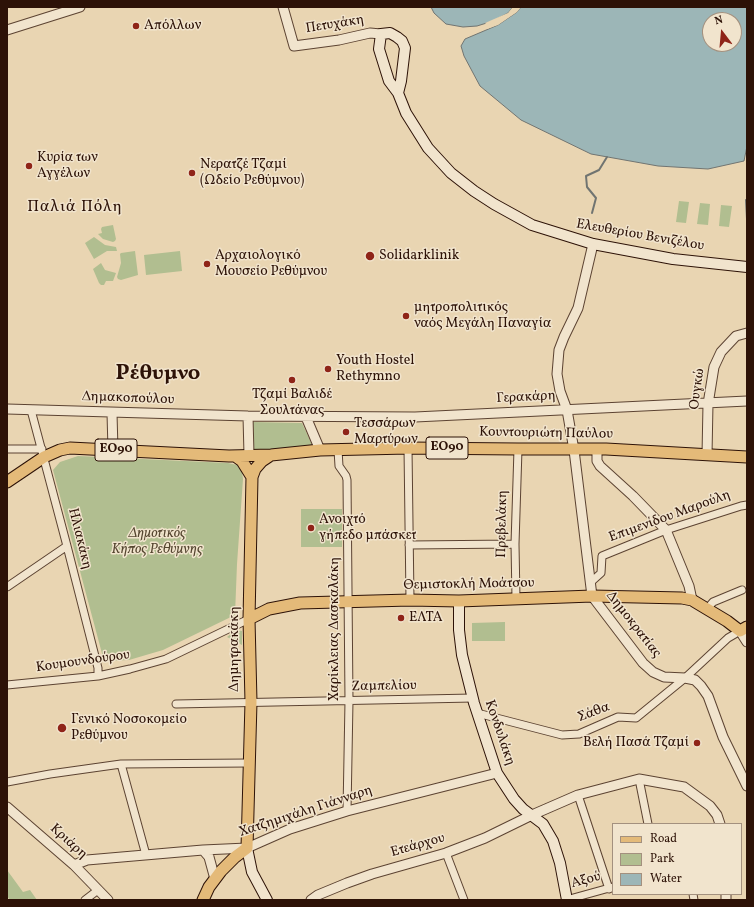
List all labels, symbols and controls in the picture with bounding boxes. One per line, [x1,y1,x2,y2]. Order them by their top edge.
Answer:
street label: Πετυχάκη [305,12,365,38]
north arrow [702,12,742,52]
text: N [713,13,725,29]
place label: Απόλλων [144,18,201,34]
marker: Απόλλων [131,21,141,31]
place label: Κυρία των Αγγέλων [37,150,98,182]
place label: Νερατζέ Τζαμί (Ωδείο Ρεθύμνου) [200,157,304,190]
marker: Κυρία των Αγγέλων [24,161,34,171]
marker: Νερατζέ Τζαμί (Ωδείο Ρεθύμνου) [187,168,197,178]
district label: Παλιά Πόλη [27,198,123,218]
street label: Ελευθερίου Βενιζέλου [575,216,705,256]
place label: Αρχαιολογικό Μουσείο Ρεθύμνου [215,248,327,280]
place label: Solidarklinik [379,248,459,264]
marker: Solidarklinik [364,250,376,262]
marker: Αρχαιολογικό Μουσείο Ρεθύμνου [202,259,212,269]
place label: μητροπολιτικός ναός Μεγάλη Παναγία [414,300,551,332]
marker: μητροπολιτικός ναός Μεγάλη Παναγία [401,311,411,321]
place label: Youth Hostel Rethymno [336,353,415,386]
district label: Ρέθυμνο [116,362,200,388]
marker: Youth Hostel Rethymno [323,364,333,374]
street label: Ουγκώ [687,367,709,411]
marker: Τζαμί Βαλιδέ Σουλτάνας [287,375,297,385]
place label: Τζαμί Βαλιδέ Σουλτάνας [252,387,332,420]
street label: Γερακάρη [496,388,556,408]
street label: Δημακοπούλου [81,389,175,409]
place label: Τεσσάρων Μαρτύρων [354,416,418,448]
street label: Κουντουριώτη Παύλου [479,424,613,444]
marker: Τεσσάρων Μαρτύρων [341,427,351,437]
road number: ΕΟ90 [426,437,468,459]
road number: ΕΟ90 [95,439,137,461]
street label: Επιμενίδου Μαρούλη [607,487,733,547]
street label: Πρεβελάκη [494,490,512,558]
street label: Ηλιακάκη [63,507,95,571]
place label: Ανοιχτό γήπεδο μπάσκετ [319,512,416,544]
marker: Ανοιχτό γήπεδο μπάσκετ [306,523,316,533]
park label: Δημοτικός Κήπος Ρεθύμνης [111,526,203,558]
street label: Χαρίκλειας Δασκαλάκη [327,557,343,701]
street label: Θεμιστοκλή Μοάτσου [403,575,535,595]
street label: Δημοκρατίας [602,588,664,662]
street label: Δημητρακάκη [227,606,243,692]
place label: ΕΛΤΑ [409,610,443,626]
marker: ΕΛΤΑ [396,613,406,623]
street label: Κουμουνδούρου [35,647,131,677]
street label: Ζαμπελίου [351,678,417,696]
street label: Κονδυλάκη [480,698,518,768]
street label: Σάθα [576,699,612,727]
place label: Γενικό Νοσοκομείο Ρεθύμνου [71,712,187,744]
marker: Γενικό Νοσοκομείο Ρεθύμνου [56,722,68,734]
place label: Βελή Πασά Τζαμί [583,735,689,751]
marker: Βελή Πασά Τζαμί [692,738,702,748]
street label: Χατζημιχάλη Γιάνναρη [237,782,375,842]
street label: Κριάρη [46,821,90,863]
legend [612,823,742,895]
street label: Ετεάρχου [389,830,447,862]
text: Road [650,831,677,847]
text: Park [650,851,675,867]
street label: Αξού [569,869,603,893]
text: Water [650,871,682,887]

